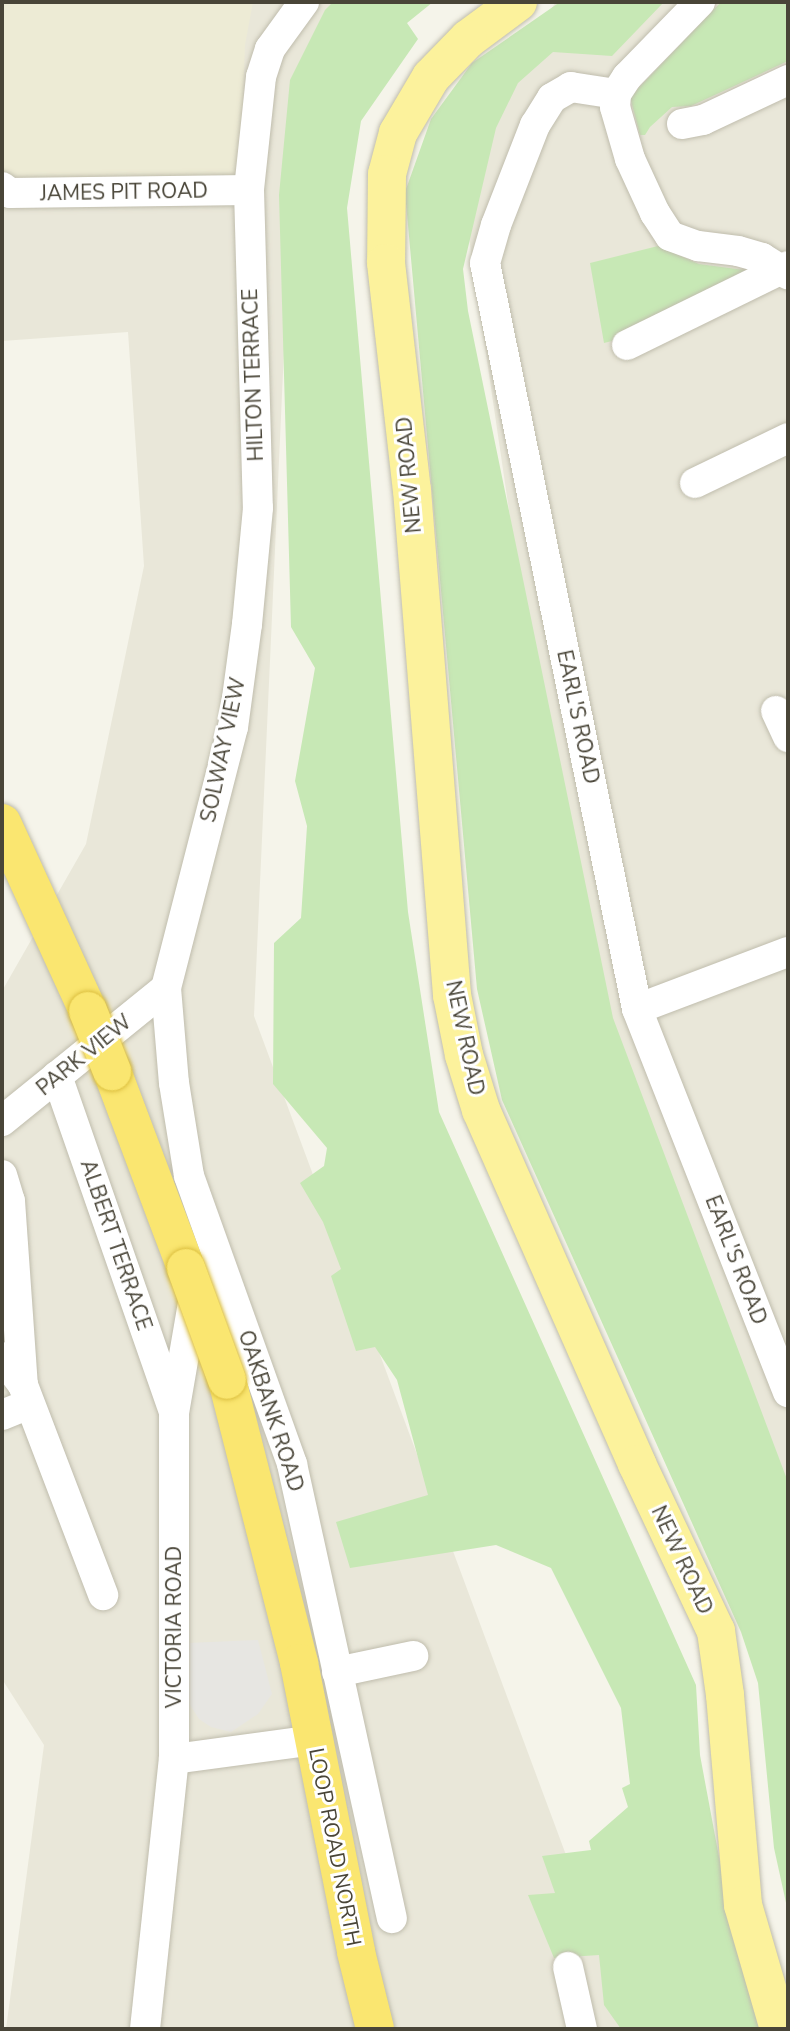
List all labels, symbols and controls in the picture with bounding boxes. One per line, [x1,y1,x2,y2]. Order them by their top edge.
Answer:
street label: JAMES PIT ROAD [40,178,208,206]
street label: HILTON TERRACE [237,288,269,462]
street label: NEW ROAD [391,416,427,534]
street label: EARL'S ROAD [552,648,604,786]
street label: SOLWAY VIEW [195,675,251,825]
street label: NEW ROAD [441,978,489,1098]
street label: PARK VIEW [31,1009,137,1101]
street label: ALBERT TERRACE [75,1156,157,1334]
street label: EARL'S ROAD [700,1192,772,1328]
street label: OAKBANK ROAD [233,1327,309,1495]
street label: NEW ROAD [646,1502,718,1618]
street label: VICTORIA ROAD [161,1546,187,1708]
street label: LOOP ROAD NORTH [303,1746,367,1948]

